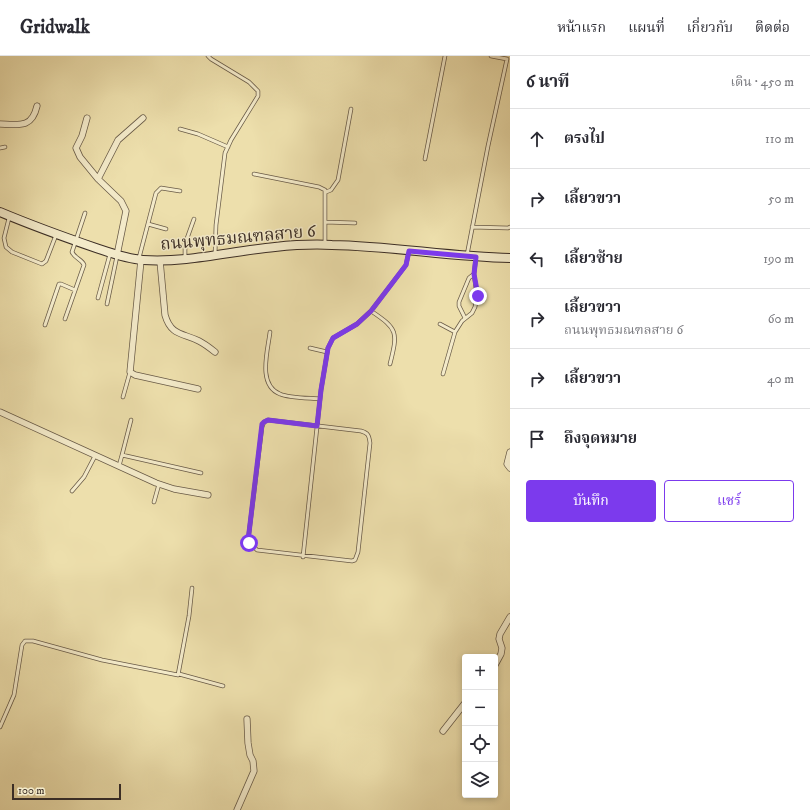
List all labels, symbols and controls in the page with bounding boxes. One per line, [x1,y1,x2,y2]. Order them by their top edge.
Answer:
text: Gridwalk [20,16,90,39]
text: หน้าแรก [557,19,606,37]
text: แผนที่ [628,19,665,37]
text: เกี่ยวกับ [687,19,733,37]
text: ติดต่อ [755,19,790,37]
text: 6 นาที [526,71,570,93]
text: เดิน · 450 m [731,74,794,90]
icon: ahead [526,128,548,150]
text: ตรงไป [564,129,605,148]
text: 110 m [765,131,794,147]
icon: right [526,188,548,210]
text: เลี้ยวขวา [564,189,621,208]
text: 50 m [768,191,794,207]
street label: ถนนพุทธมณฑลสาย 6 [159,220,318,256]
icon: left [526,248,548,270]
text: เลี้ยวซ้าย [564,249,623,268]
text: 190 m [763,251,794,267]
route end [469,287,487,305]
text: เลี้ยวขวา [564,298,621,317]
icon: right [526,308,548,330]
text: 60 m [768,311,794,327]
text: ถนนพุทธมณฑลสาย 6 [564,322,683,338]
icon: right [526,368,548,390]
text: เลี้ยวขวา [564,369,621,388]
text: 40 m [767,371,794,387]
icon: arrive [526,428,548,450]
text: ถึงจุดหมาย [564,429,637,448]
button: บันทึก [526,480,656,522]
button: แชร์ [664,480,794,522]
route start [240,534,258,552]
map controls [462,654,498,798]
button: + [462,654,498,690]
button: − [462,690,498,726]
button: locate [462,726,498,762]
button: layers [462,762,498,798]
scale bar [12,782,121,801]
text: 100 m [18,784,44,798]

